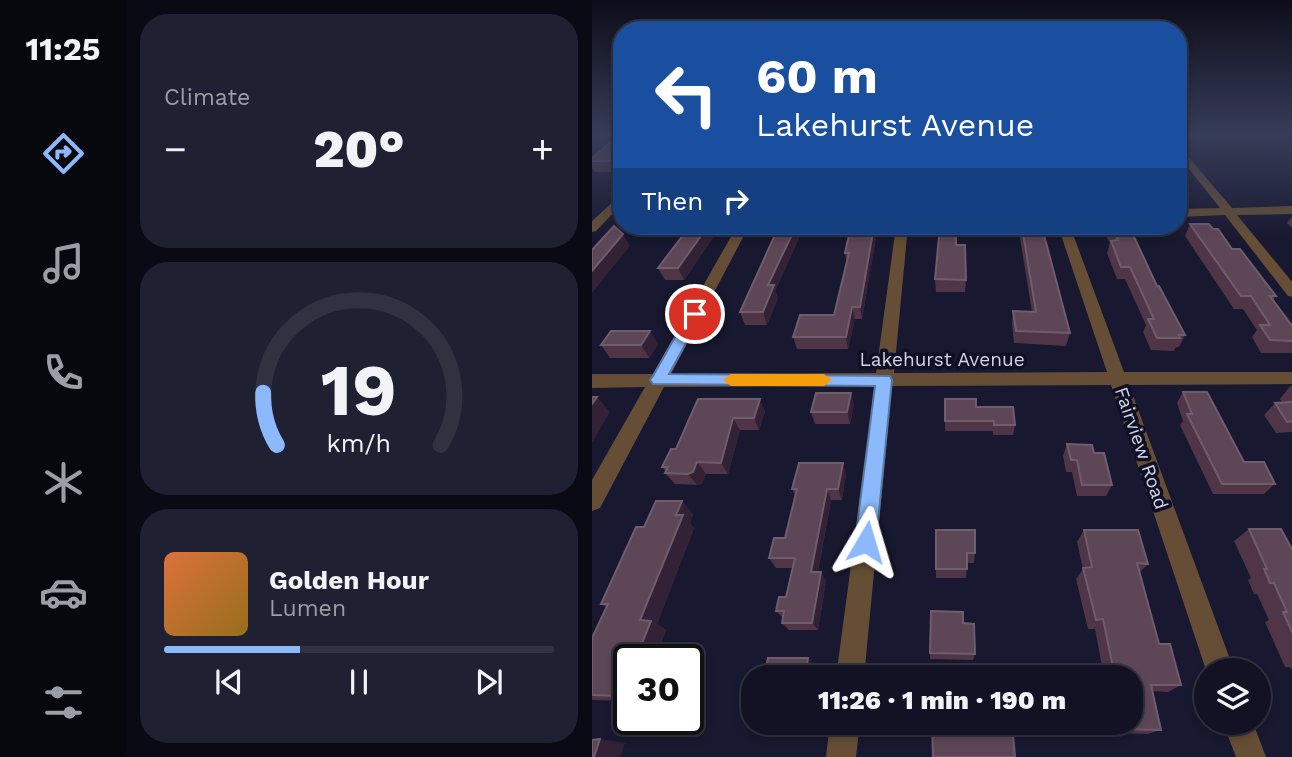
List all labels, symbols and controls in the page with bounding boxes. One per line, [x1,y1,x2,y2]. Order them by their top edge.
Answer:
text: 11:25 [26,30,100,68]
text: 60 m [756,47,878,105]
icon: left [641,49,732,140]
text: Climate [164,84,250,111]
text: Lakehurst Avenue [756,106,1034,144]
text: 20° [313,119,405,180]
text: − [164,127,187,171]
text: + [531,127,554,171]
icon: directions [39,129,88,178]
icon: right [717,182,755,220]
text: Then [641,186,703,216]
icon: music [39,239,88,288]
pin [665,284,725,344]
icon: arrive [676,295,714,333]
text: 19 [321,347,397,433]
icon: phone [39,348,88,397]
street label: Lakehurst Avenue [859,348,1025,371]
street label: Fairview Road [1110,384,1173,513]
text: km/h [327,428,391,457]
icon: climate [39,458,88,507]
position arrow [829,505,903,579]
text: Golden Hour [269,565,429,595]
icon: car [39,568,88,617]
text: Lumen [269,595,346,622]
speed limit sign: 30 [613,644,704,735]
map controls [1194,658,1271,735]
button: layers [1194,658,1271,735]
icon: previous [210,663,248,701]
icon: pause [340,663,378,701]
icon: next [470,663,508,701]
icon: filters [39,678,88,727]
text: 11:26 · 1 min · 190 m [818,685,1066,715]

